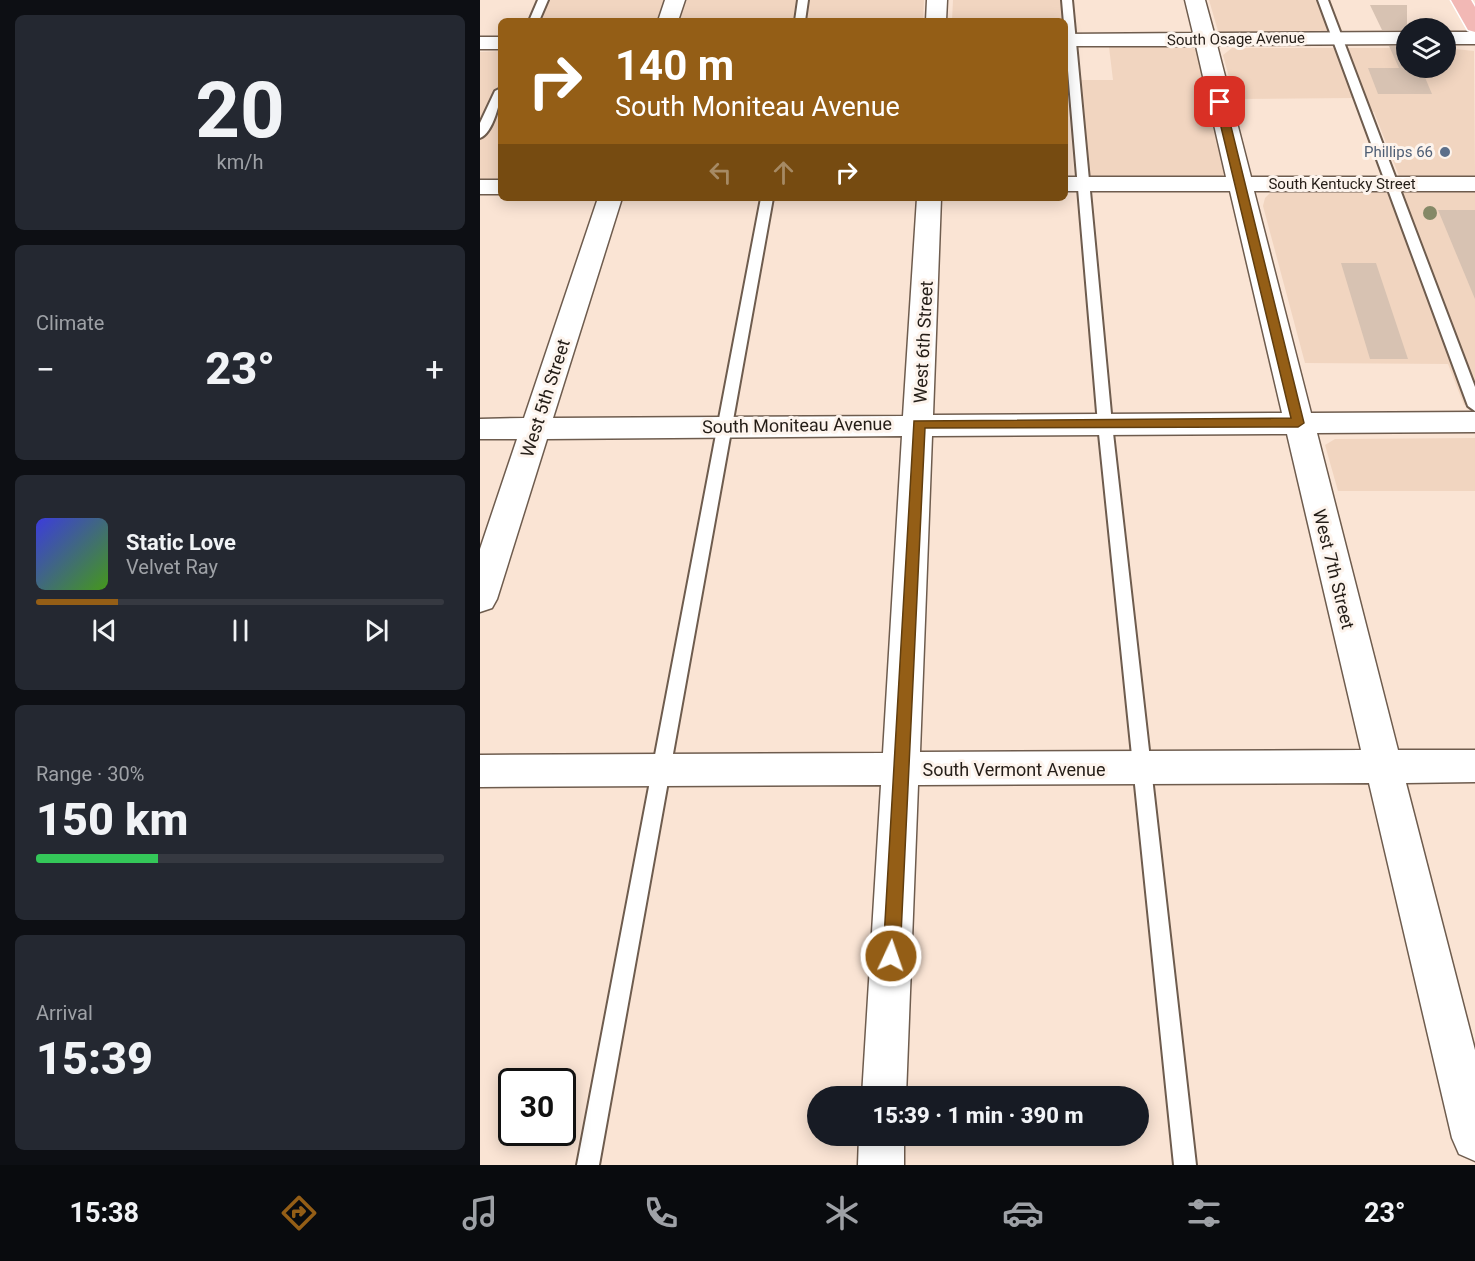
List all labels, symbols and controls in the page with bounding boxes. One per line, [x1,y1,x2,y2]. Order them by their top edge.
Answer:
map controls [1396,18,1456,78]
button: layers [1396,18,1456,78]
street label: South Osage Avenue [1167,29,1305,49]
text: 140 m [615,41,734,90]
icon: right [516,42,594,120]
text: 20 [195,65,285,156]
pin [1194,76,1245,127]
icon: arrive [1203,85,1236,118]
text: South Moniteau Avenue [615,91,900,123]
place label: Phillips 66 [1364,143,1433,161]
marker: Phillips 66 [1438,145,1452,159]
text: km/h [217,150,263,174]
icon: left [704,156,737,189]
icon: ahead [767,156,800,189]
icon: right [830,156,863,189]
street label: South Kentucky Street [1268,175,1416,193]
street label: West 6th Street [909,280,937,404]
text: Climate [36,311,104,335]
street label: West 5th Street [516,336,574,460]
text: 23° [205,342,275,395]
text: − [36,350,55,389]
text: + [425,350,444,389]
street label: South Moniteau Avenue [702,413,892,437]
street label: West 7th Street [1309,507,1359,631]
text: Static Love [126,530,236,555]
text: Velvet Ray [126,555,218,579]
icon: previous [88,614,121,647]
icon: pause [224,614,257,647]
icon: next [360,614,393,647]
street label: South Vermont Avenue [922,759,1106,780]
text: Range · 30% [36,762,144,786]
text: 150 km [36,793,188,846]
position arrow [859,924,923,988]
text: Arrival [36,1001,93,1025]
text: 15:39 [36,1032,153,1085]
speed limit sign: 30 [498,1068,576,1146]
text: 15:39 · 1 min · 390 m [873,1103,1083,1128]
icon: directions [278,1192,320,1234]
icon: music [459,1192,501,1234]
icon: phone [640,1192,682,1234]
icon: climate [821,1192,863,1234]
icon: car [1002,1192,1044,1234]
icon: filters [1183,1192,1225,1234]
text: 15:38 [69,1197,139,1229]
text: 23° [1364,1197,1405,1229]

